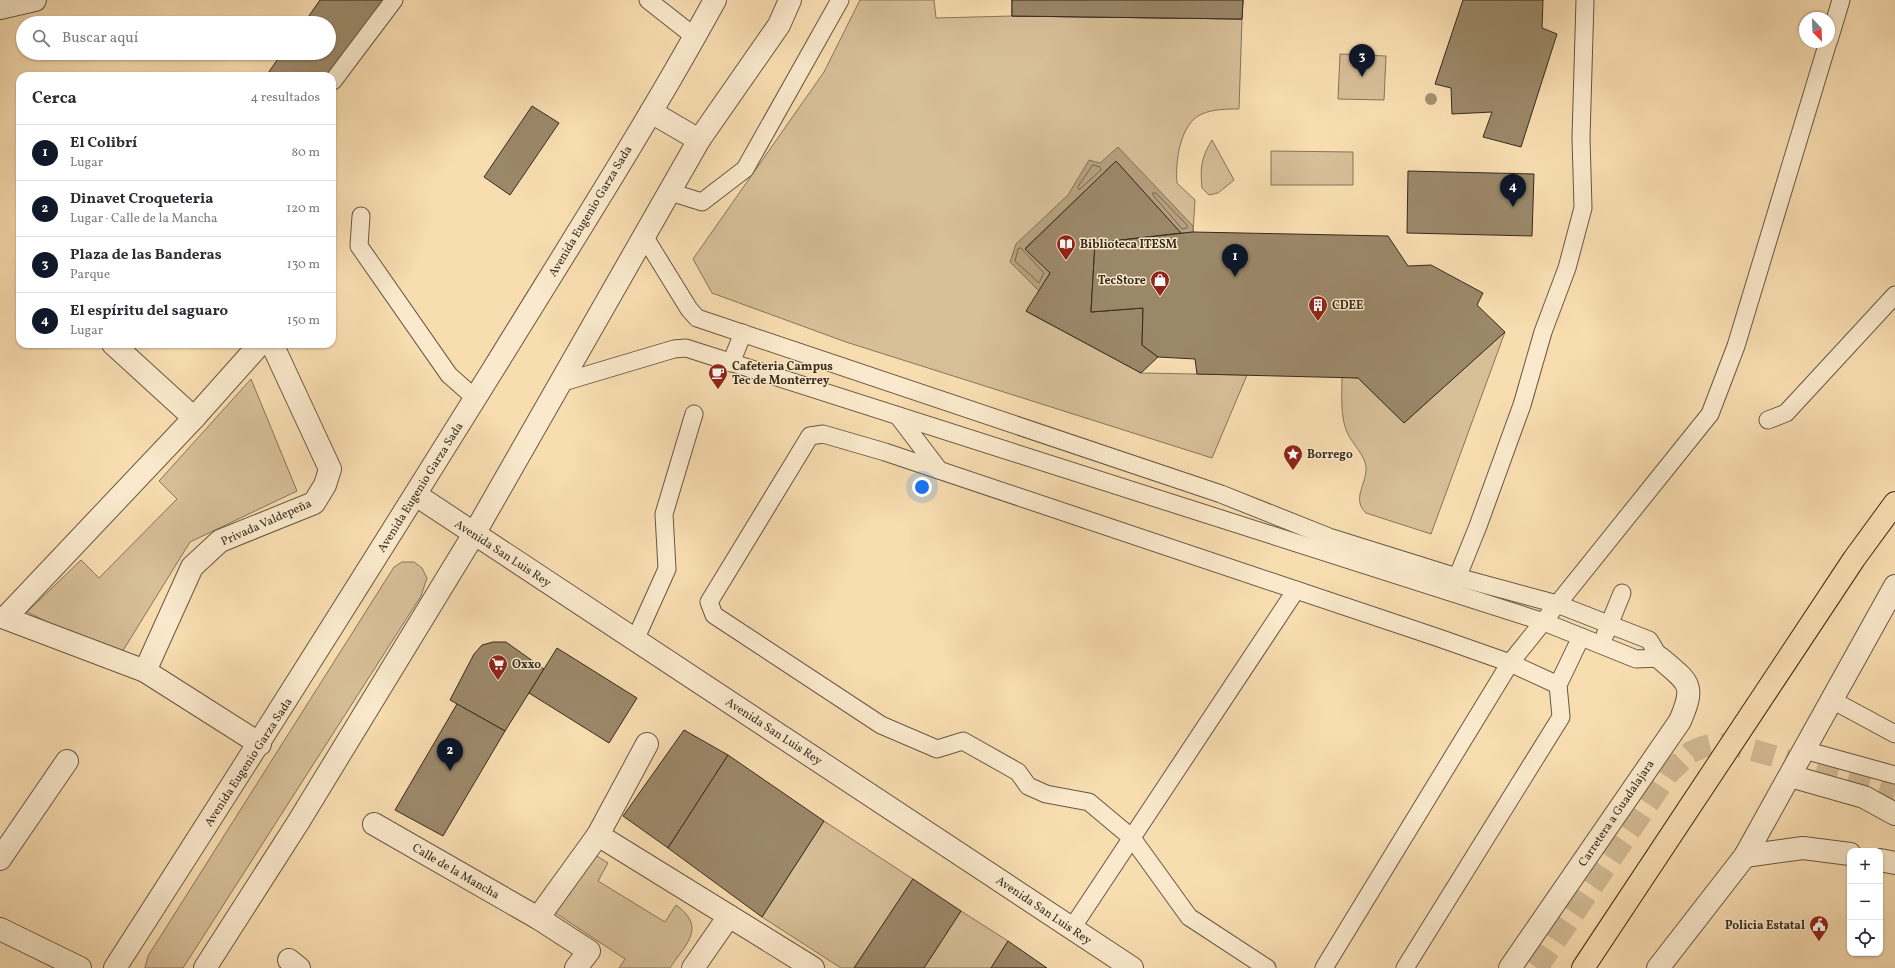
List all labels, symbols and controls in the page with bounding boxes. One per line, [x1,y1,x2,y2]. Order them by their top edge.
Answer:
north arrow [1799,12,1835,48]
search box [16,16,336,60]
icon: search [30,27,52,49]
text: Buscar aquí [62,28,138,49]
pin: 3 [1349,44,1375,77]
text: Cerca [32,87,77,110]
text: 4 resultados [250,89,320,107]
text: El Colibrí [70,133,137,154]
street label: Avenida Eugenio Garza Sada [545,143,636,280]
text: 1 [42,144,48,162]
text: 80 m [291,144,320,162]
text: Lugar [70,154,103,172]
pin: 4 [1500,174,1526,207]
text: Dinavet Croqueteria [70,189,213,210]
text: 2 [42,200,48,218]
text: 120 m [286,200,320,218]
text: Lugar · Calle de la Mancha [70,210,218,228]
library icon: Biblioteca ITESM [1055,233,1077,261]
place label: Biblioteca ITESM [1080,237,1178,253]
pin: 1 [1222,244,1248,277]
text: Plaza de las Banderas [70,245,222,266]
text: 3 [42,256,48,274]
text: 130 m [287,256,320,274]
text: Parque [70,266,110,284]
shop icon: TecStore [1149,269,1171,297]
place label: TecStore [1098,273,1146,289]
building icon: CDEE [1307,294,1329,322]
place label: CDEE [1332,298,1364,314]
text: El espíritu del saguaro [70,301,228,322]
text: 4 [41,312,49,330]
text: 150 m [287,312,320,330]
text: Lugar [70,322,103,340]
place label: Cafeteria Campus Tec de Monterrey [732,359,833,389]
cafe icon: Cafeteria Campus Tec de Monterrey [707,362,729,390]
street label: Avenida Eugenio Garza Sada [374,419,468,556]
place icon: Borrego [1282,443,1304,471]
place label: Borrego [1307,447,1353,463]
your location [912,477,932,497]
street label: Privada Valdepeña [219,496,314,550]
street label: Avenida San Luis Rey [451,517,554,591]
supermarket icon: Oxxo [487,653,509,681]
place label: Oxxo [512,657,541,673]
street label: Avenida Eugenio Garza Sada [201,695,297,830]
street label: Avenida San Luis Rey [722,695,825,769]
pin: 2 [437,738,463,771]
street label: Carretera a Guadalajara [1575,757,1659,870]
street label: Calle de la Mancha [409,840,502,903]
map controls [1847,848,1883,956]
button: + [1847,848,1883,884]
street label: Avenida San Luis Rey [992,873,1095,949]
button: − [1847,884,1883,920]
public building icon: Policia Estatal [1808,914,1830,942]
place label: Policia Estatal [1725,918,1805,934]
button: locate [1847,920,1883,956]

